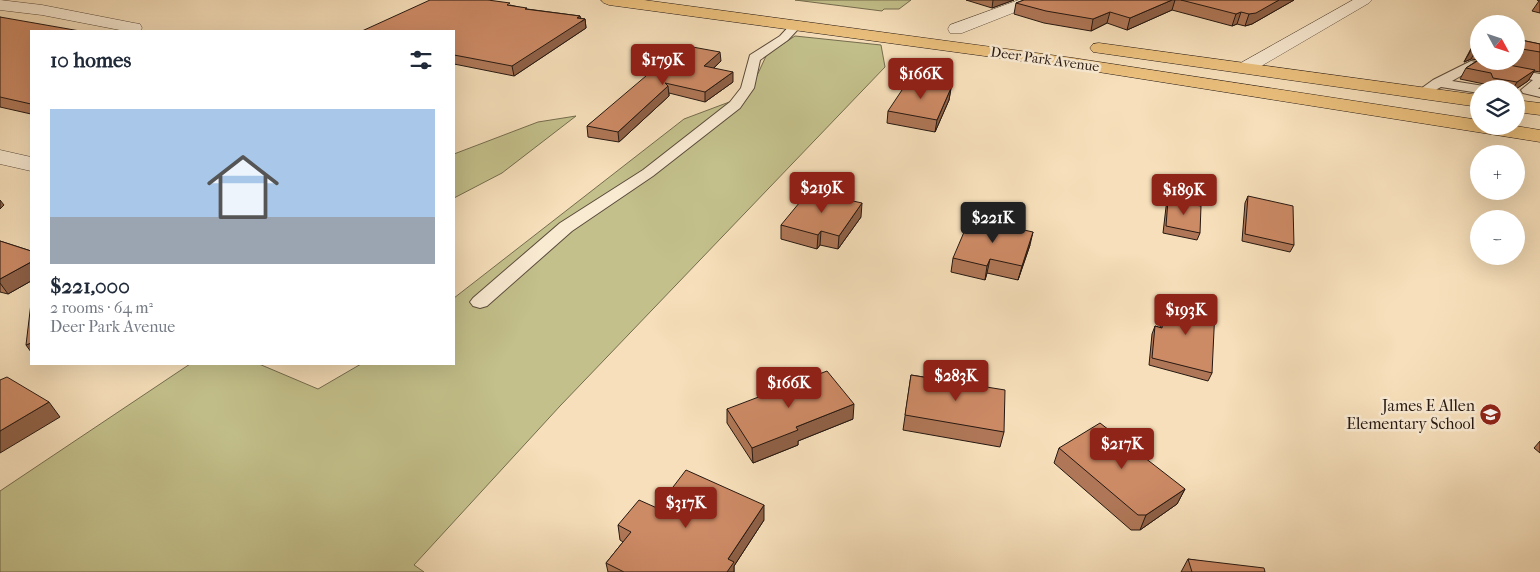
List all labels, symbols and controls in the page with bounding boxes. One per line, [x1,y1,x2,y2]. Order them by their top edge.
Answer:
north arrow [1470,15,1525,70]
map controls [1470,15,1525,265]
street label: Deer Park Avenue [990,43,1100,76]
pin: $179K [628,44,698,86]
icon: filters [407,46,435,74]
text: 10 homes [50,48,131,72]
text: $179K [642,50,684,69]
pin: $166K [886,58,956,100]
text: $166K [899,64,943,83]
button: layers [1470,80,1525,135]
icon: home [198,142,288,232]
button: + [1470,145,1525,200]
pin: $219K [787,172,857,214]
pin: $189K [1149,174,1219,216]
text: $219K [801,178,843,197]
text: $189K [1163,180,1205,199]
pin: $221K [958,202,1028,244]
text: $221K [972,208,1014,227]
button: − [1470,210,1525,265]
text: $221,000 [50,274,130,298]
pin: $193K [1151,294,1221,336]
text: 2 rooms · 64 m² [50,298,153,317]
text: $193K [1165,300,1207,319]
text: Deer Park Avenue [50,317,175,336]
pin: $283K [921,360,991,402]
pin: $166K [754,366,824,409]
text: $283K [934,366,978,385]
text: $166K [767,373,811,392]
place label: James E Allen Elementary School [1346,396,1476,433]
school or university icon: James E Allen Elementary School [1479,402,1503,426]
pin: $217K [1087,428,1157,470]
text: $217K [1101,434,1143,453]
pin: $317K [651,486,721,529]
text: $317K [666,493,706,512]

